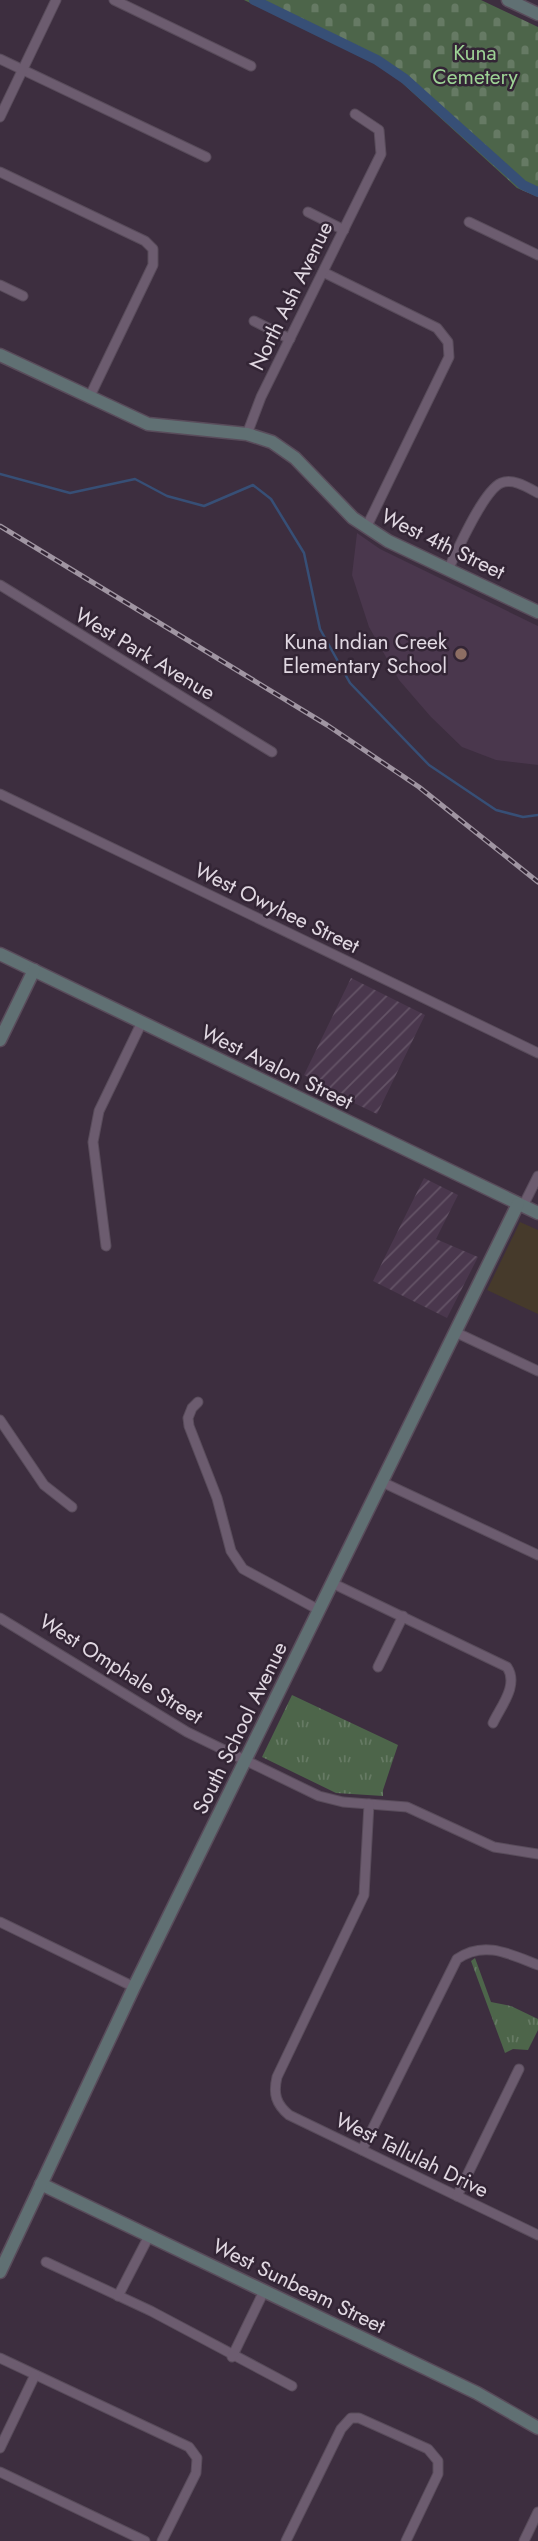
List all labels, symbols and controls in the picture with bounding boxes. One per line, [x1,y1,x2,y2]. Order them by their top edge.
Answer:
park label: Kuna Cemetery [432,38,518,92]
street label: North Ash Avenue [242,216,340,376]
street label: West 4th Street [376,501,510,587]
street label: West Park Avenue [69,600,221,708]
place label: Kuna Indian Creek Elementary School [283,627,448,681]
marker: Kuna Indian Creek Elementary School [453,646,469,662]
street label: West Owyhee Street [190,855,364,961]
street label: West Avalon Street [196,1017,358,1117]
street label: West Omphale Street [33,1607,209,1731]
street label: South School Avenue [185,1637,295,1819]
street label: West Tallulah Drive [330,2105,494,2205]
street label: West Sunbeam Street [208,2231,390,2341]

